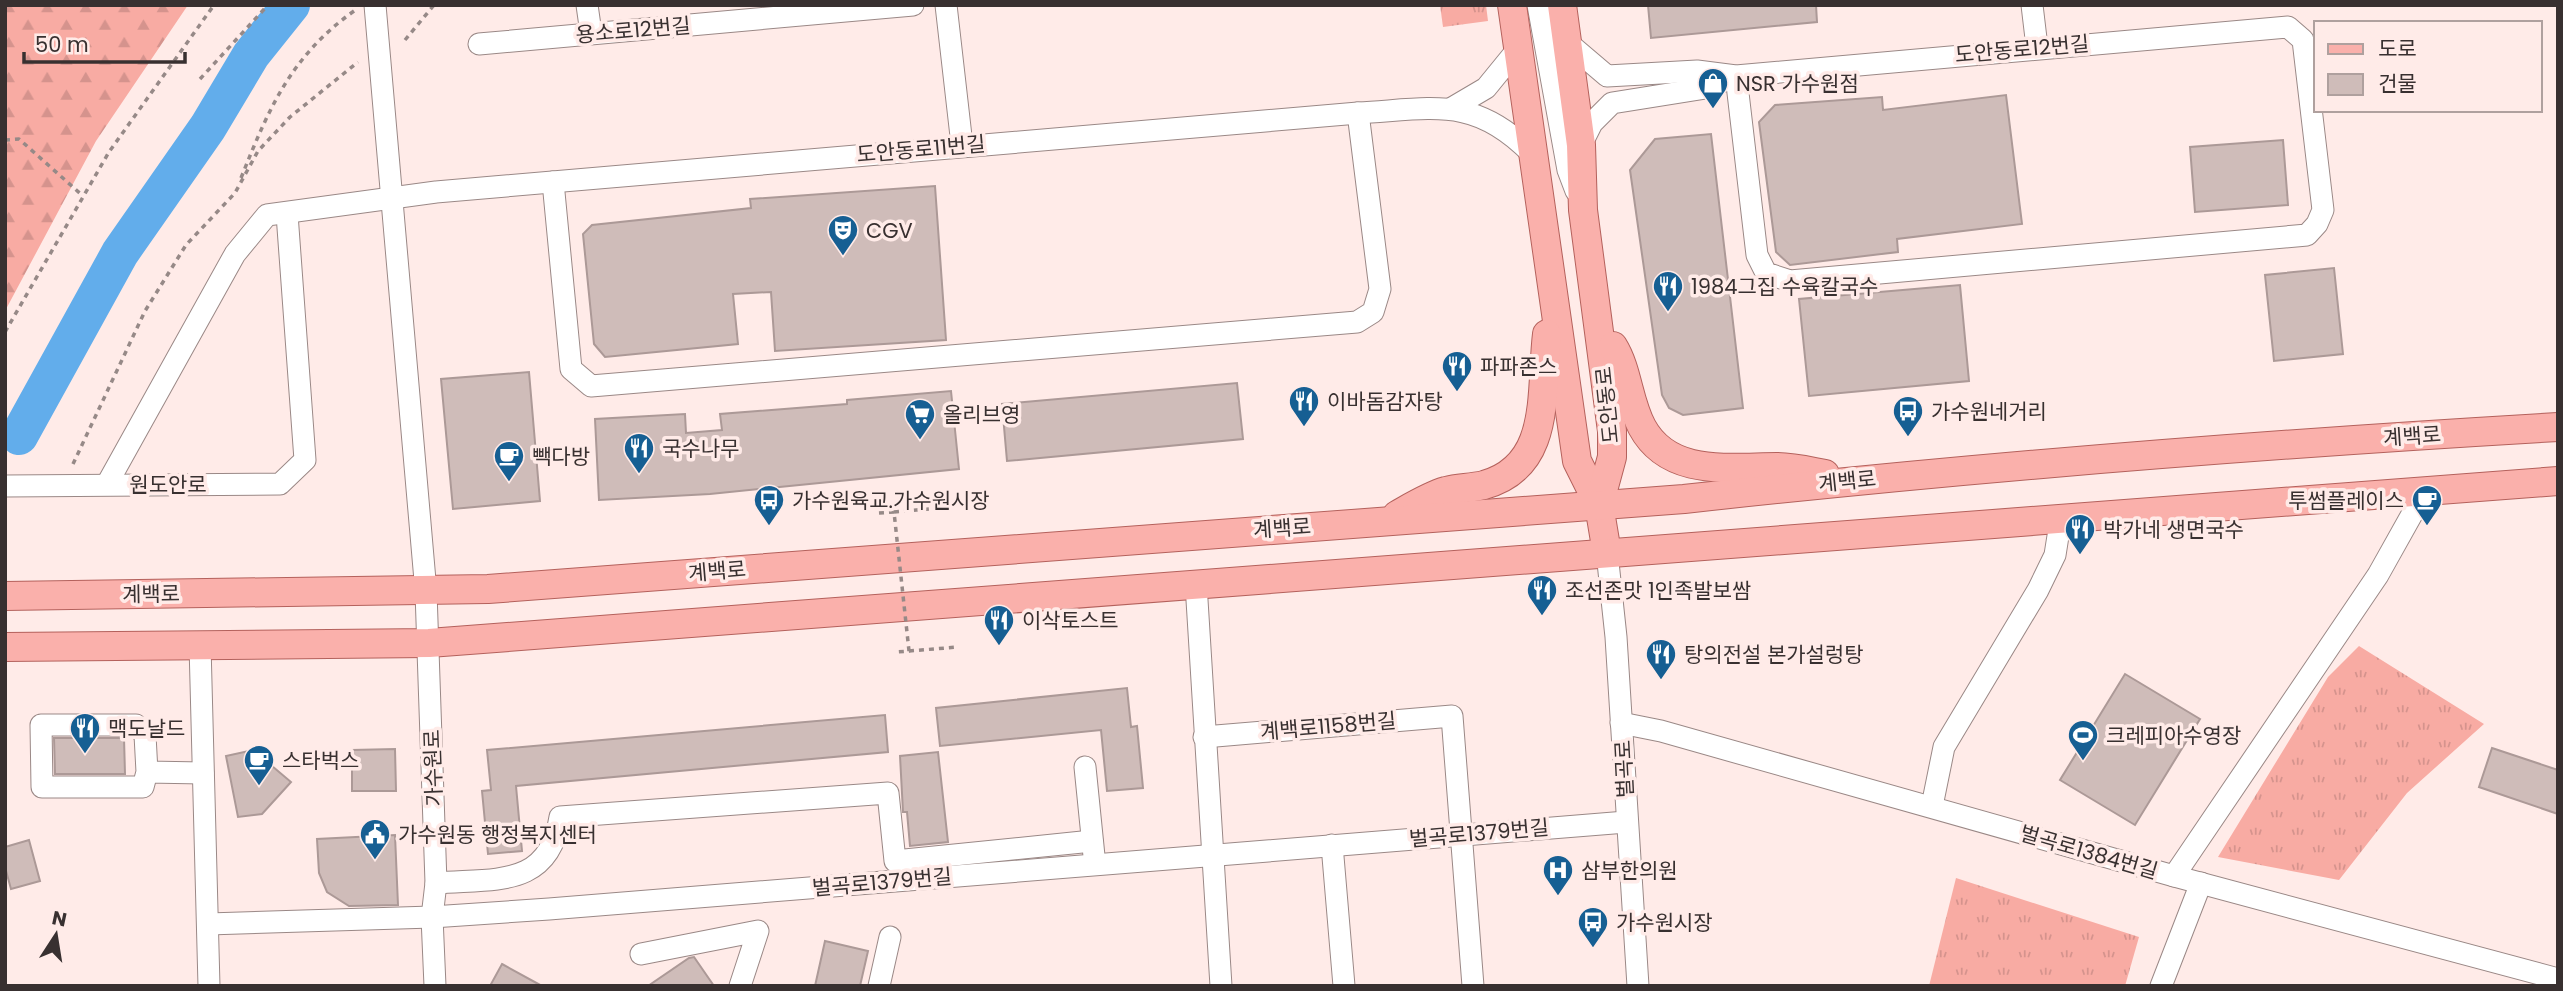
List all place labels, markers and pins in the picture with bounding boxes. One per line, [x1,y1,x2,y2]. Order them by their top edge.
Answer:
shop icon: NSR 가수원점 [1696,66,1730,110]
place label: NSR 가수원점 [1736,69,1859,98]
theatre icon: CGV [826,213,860,257]
place label: CGV [866,216,913,245]
restaurant icon: 1984그집 수육칼국수 [1651,269,1685,313]
place label: 1984그집 수육칼국수 [1691,272,1878,301]
restaurant icon: 파파존스 [1440,349,1474,393]
place label: 파파존스 [1480,352,1557,381]
restaurant icon: 이바돔감자탕 [1287,384,1321,428]
place label: 이바돔감자탕 [1327,387,1443,416]
bus stop icon: 가수원네거리 [1891,394,1925,438]
supermarket icon: 올리브영 [903,397,937,441]
place label: 가수원네거리 [1931,397,2047,426]
place label: 올리브영 [943,400,1020,429]
restaurant icon: 국수나무 [622,431,656,475]
place label: 국수나무 [662,434,739,463]
cafe icon: 빽다방 [492,439,526,483]
place label: 빽다방 [532,442,590,471]
bus stop icon: 가수원육교.가수원시장 [752,483,786,527]
cafe icon: 투썸플레이스 [2410,483,2444,527]
place label: 가수원육교.가수원시장 [792,486,990,515]
place label: 투썸플레이스 [2288,486,2404,515]
restaurant icon: 박가네 생면국수 [2063,512,2097,556]
place label: 박가네 생면국수 [2103,515,2244,544]
restaurant icon: 조선존맛 1인족발보쌈 [1525,573,1559,617]
place label: 조선존맛 1인족발보쌈 [1565,576,1751,605]
restaurant icon: 이삭토스트 [982,603,1016,647]
place label: 이삭토스트 [1022,606,1119,635]
restaurant icon: 탕의전설 본가설렁탕 [1644,637,1678,681]
place label: 탕의전설 본가설렁탕 [1684,640,1864,669]
restaurant icon: 맥도날드 [68,711,102,755]
place label: 맥도날드 [108,714,185,743]
sports icon: 크레피아수영장 [2066,718,2100,762]
place label: 크레피아수영장 [2106,721,2241,750]
cafe icon: 스타벅스 [242,743,276,787]
place label: 스타벅스 [282,746,359,775]
public building icon: 가수원동 행정복지센터 [358,817,392,861]
place label: 가수원동 행정복지센터 [398,820,597,849]
hospital icon: 삼부한의원 [1541,853,1575,897]
place label: 삼부한의원 [1581,856,1678,885]
bus stop icon: 가수원시장 [1576,905,1610,949]
place label: 가수원시장 [1616,908,1713,937]

